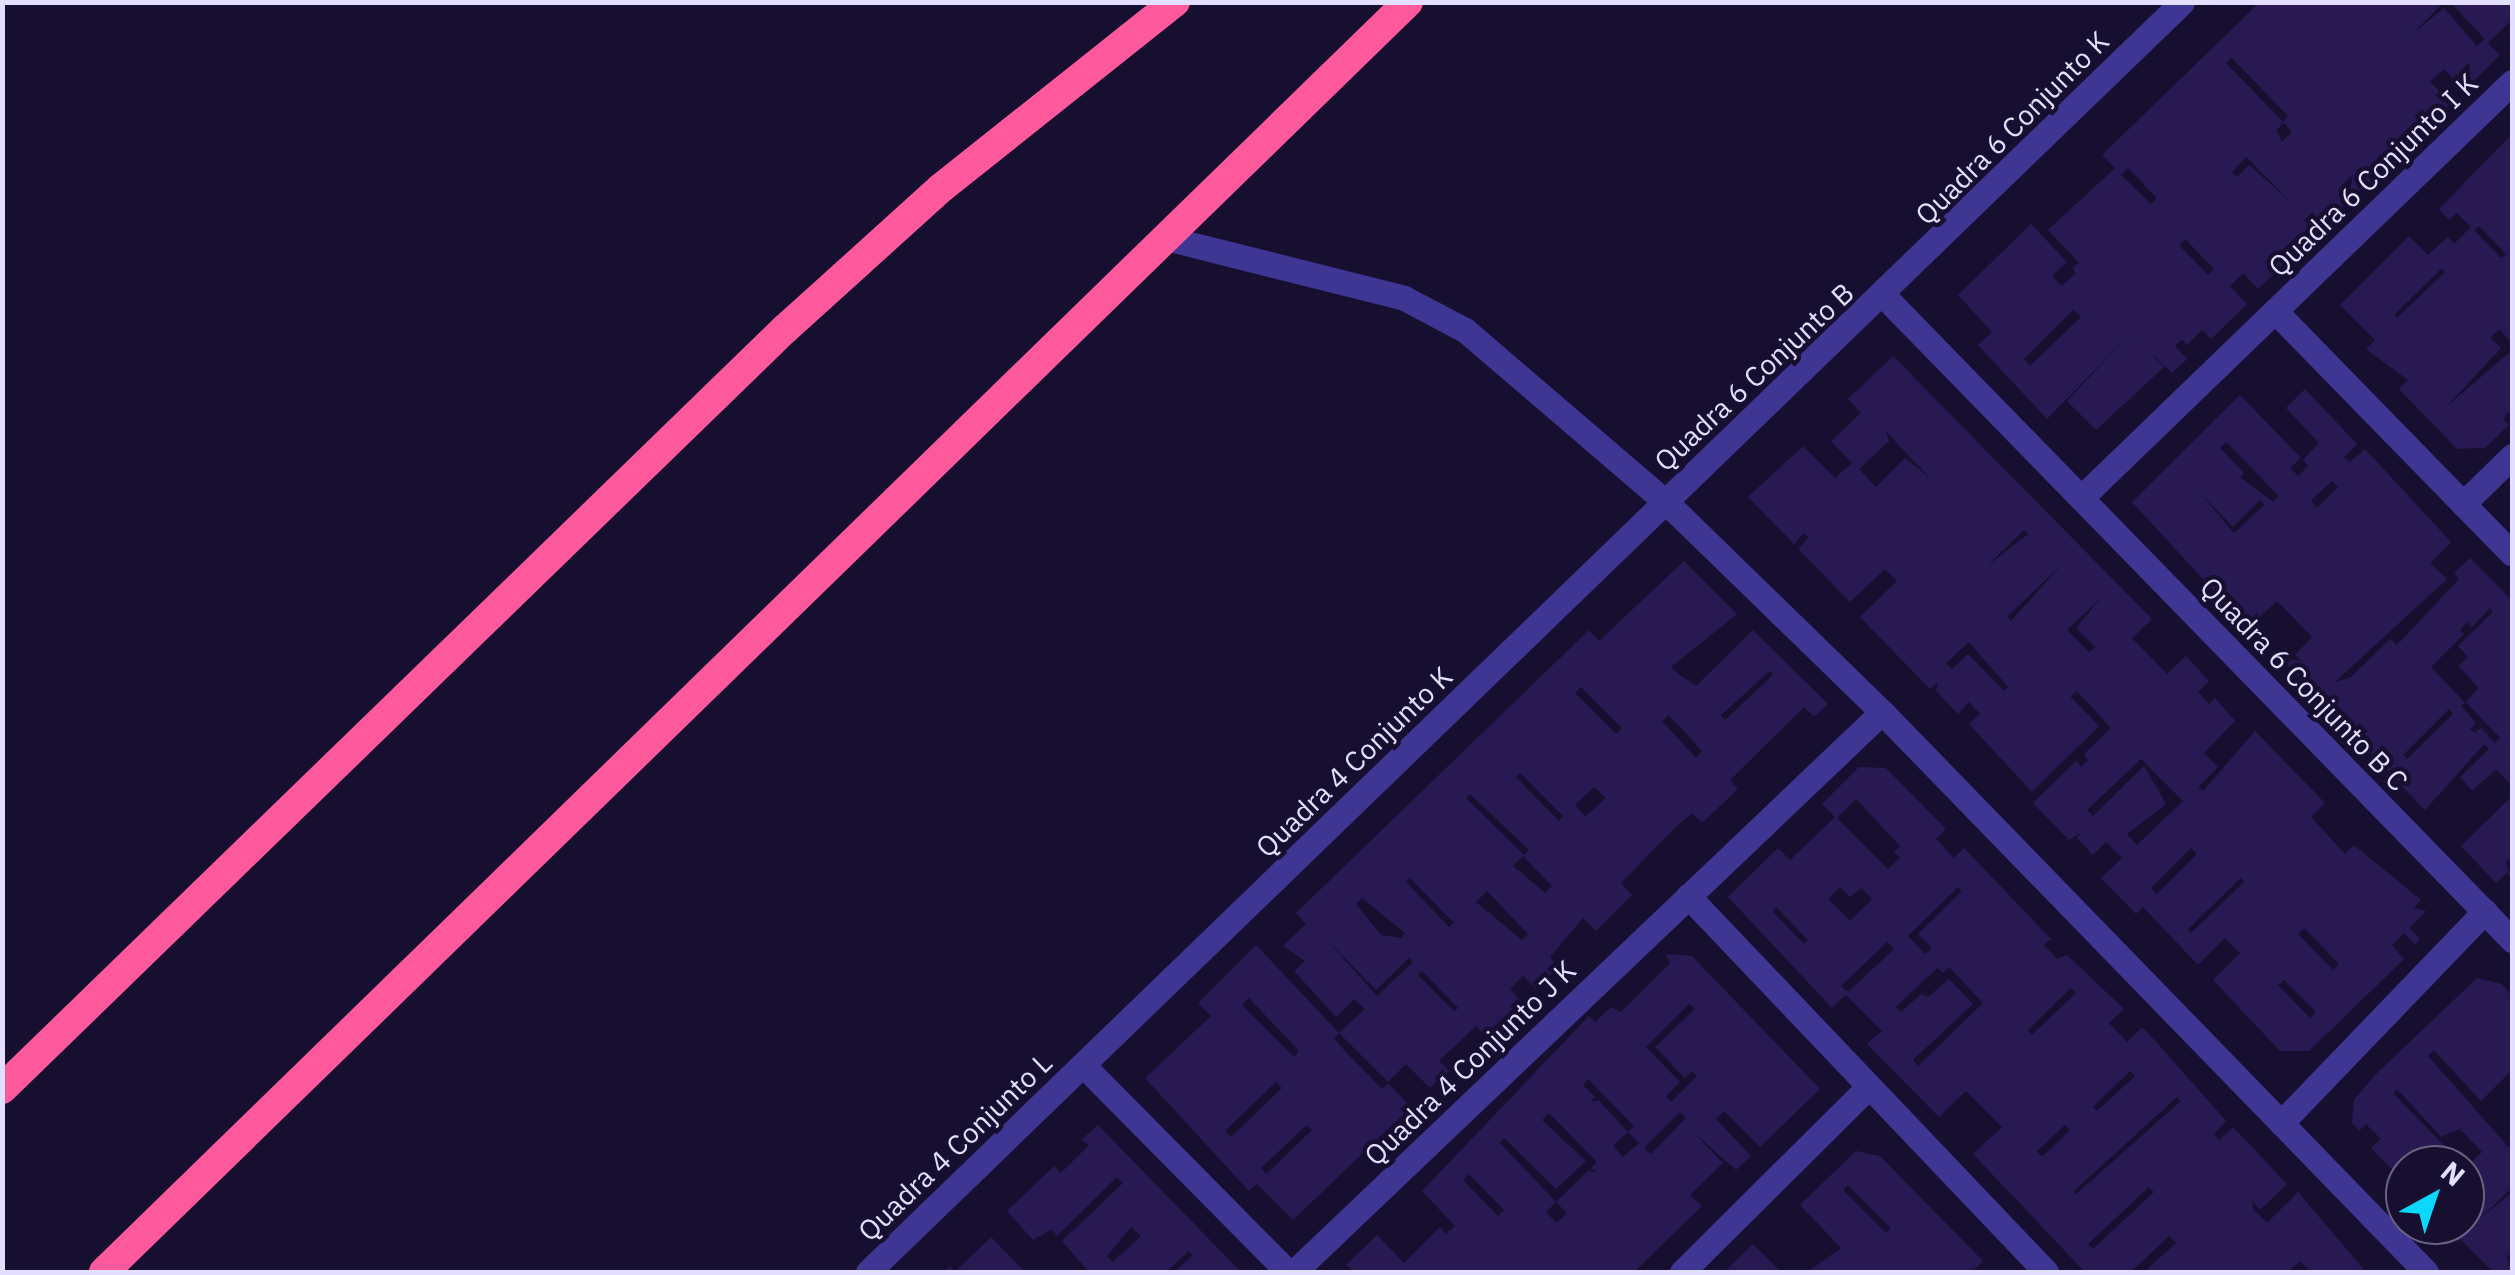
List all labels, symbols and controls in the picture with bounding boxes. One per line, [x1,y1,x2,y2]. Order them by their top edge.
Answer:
street label: Quadra 6 Conjunto K [1908,24,2116,232]
street label: Quadra 6 Conjunto I K [2262,67,2484,283]
street label: Quadra 6 Conjunto B [1647,276,1861,478]
street label: Quadra 6 Conjunto B C [2193,570,2415,798]
street label: Quadra 4 Conjunto K [1249,660,1459,864]
street label: Quadra 4 Conjunto J K [1357,953,1583,1173]
street label: Quadra 4 Conjunto L [851,1046,1059,1248]
north arrow [2385,1145,2485,1245]
text: N [2434,1152,2473,1194]

